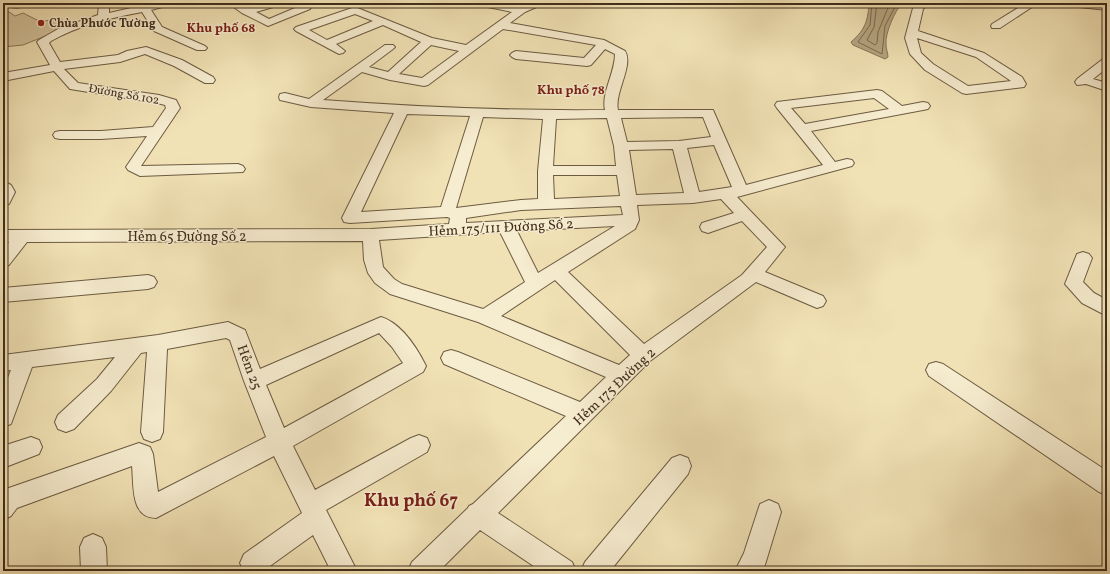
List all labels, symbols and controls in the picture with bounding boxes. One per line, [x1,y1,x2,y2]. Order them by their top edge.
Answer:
place label: Chùa Phước Tường [49,16,156,32]
marker: Chùa Phước Tường [36,18,46,28]
district label: Khu phố 68 [187,20,255,38]
street label: Đường Số 102 [87,81,161,109]
district label: Khu phố 78 [537,82,605,100]
street label: Hẻm 175/111 Đường Số 2 [428,215,574,242]
street label: Hẻm 65 Đường Số 2 [127,228,247,247]
street label: Hẻm 25 [232,342,265,393]
street label: Hẻm 175 Đường 2 [570,344,660,430]
district label: Khu phố 67 [364,489,458,514]

